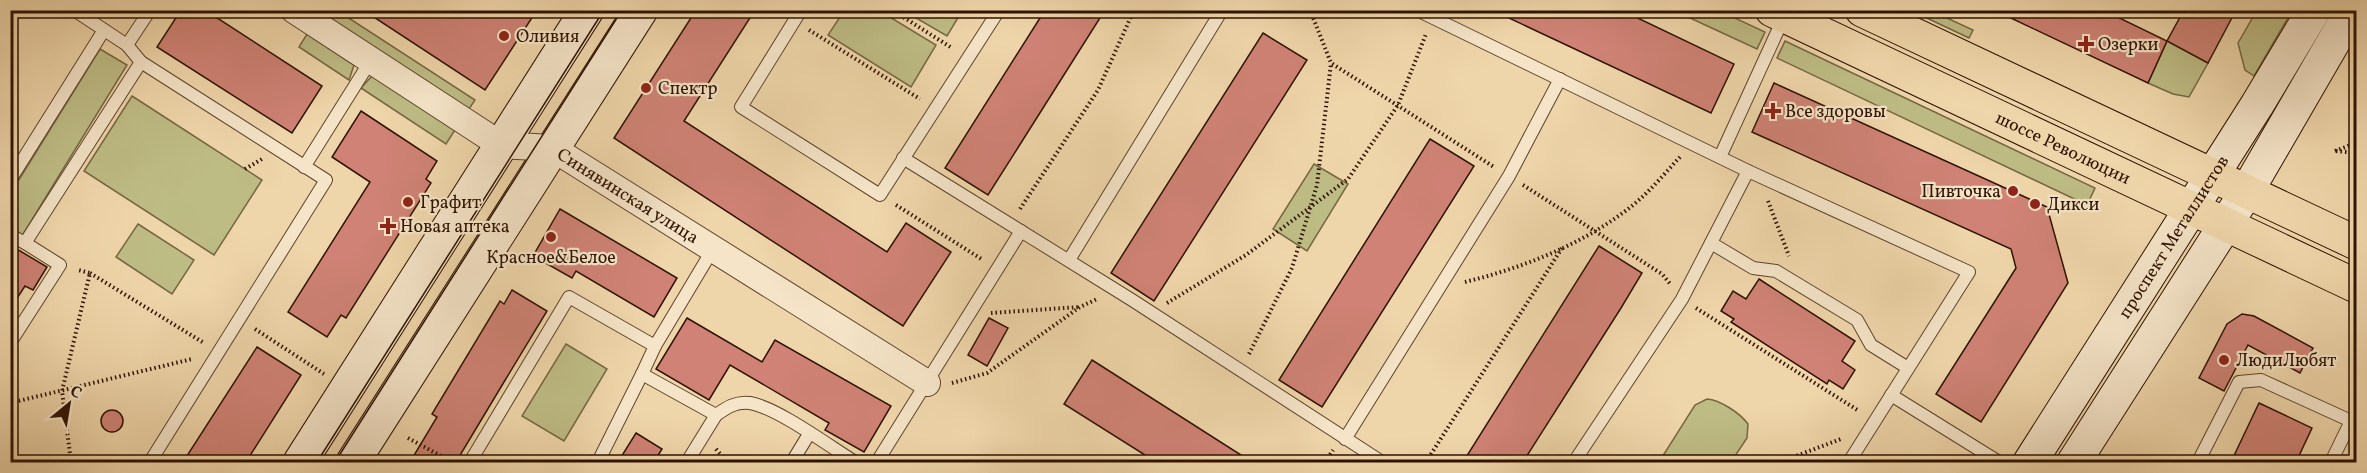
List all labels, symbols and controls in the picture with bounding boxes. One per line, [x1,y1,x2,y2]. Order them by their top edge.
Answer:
place label: Оливия [516,25,579,50]
marker: Оливия [497,29,511,43]
place label: Озерки [2098,33,2158,58]
marker: Озерки [2079,37,2093,51]
place label: Спектр [658,77,718,102]
marker: Спектр [639,81,653,95]
place label: Все здоровы [1785,100,1886,125]
marker: Все здоровы [1766,104,1780,118]
street label: шоссе Революции [1991,106,2134,192]
street label: Синявинская улица [551,143,703,251]
street label: проспект Металлистов [2113,151,2236,324]
place label: Пивточка [1921,180,2001,205]
marker: Пивточка [2006,184,2020,198]
place label: Графит [420,191,481,216]
place label: Дикси [2047,193,2099,218]
marker: Графит [401,195,415,209]
marker: Дикси [2028,197,2042,211]
place label: Новая аптека [400,215,510,240]
marker: Новая аптека [381,219,395,233]
marker: Красное&Белое [544,230,558,244]
place label: Красное&Белое [486,246,616,271]
place label: ЛюдиЛюбят [2236,349,2336,374]
marker: ЛюдиЛюбят [2217,353,2231,367]
north arrow [39,374,99,434]
text: С [66,381,85,405]

